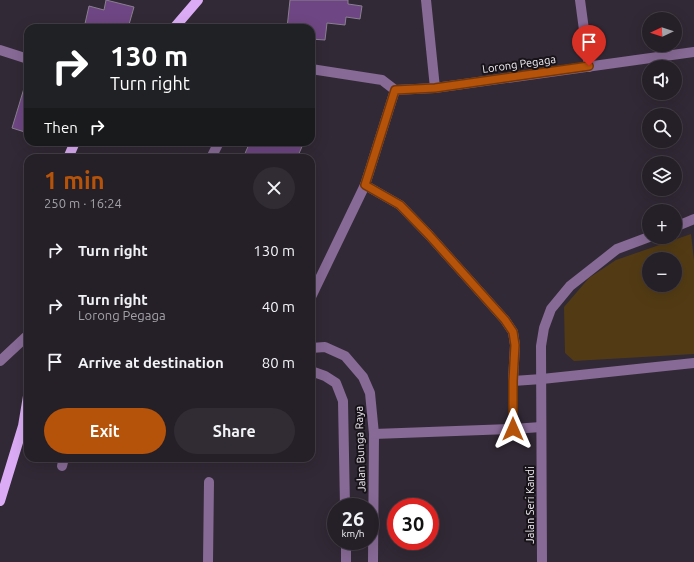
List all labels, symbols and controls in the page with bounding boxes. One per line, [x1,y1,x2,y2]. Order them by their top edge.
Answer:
north arrow [642,12,682,52]
map controls [642,12,682,292]
pin [572,25,606,66]
icon: arrive [578,31,600,53]
icon: right [44,40,96,92]
text: 130 m [110,40,188,71]
street label: Lorong Pegaga [481,53,557,75]
button: sound [642,60,682,100]
text: Turn right [110,73,190,93]
button: search [642,108,682,148]
icon: right [86,116,108,138]
text: Then [44,119,78,136]
button: layers [642,156,682,196]
text: 1 min [44,167,105,194]
button: close [253,167,295,209]
text: 250 m · 16:24 [44,196,122,210]
button: + [642,204,682,244]
icon: right [44,239,66,261]
text: Turn right [78,242,148,259]
text: 130 m [253,242,295,259]
button: − [642,252,682,292]
text: Turn right [78,291,148,308]
icon: right [44,295,66,317]
text: 40 m [262,298,295,315]
text: Lorong Pegaga [78,308,166,322]
icon: arrive [44,351,66,373]
text: Arrive at destination [78,354,224,371]
text: 80 m [262,354,295,371]
street label: Jalan Bunga Raya [353,406,367,492]
button: Exit [44,408,166,454]
button: Share [174,408,295,454]
position arrow [492,408,534,450]
street label: Jalan Seri Kandi [524,466,536,544]
speed limit sign: 30 [387,498,439,550]
text: 26 [342,507,364,530]
text: km/h [341,528,365,539]

